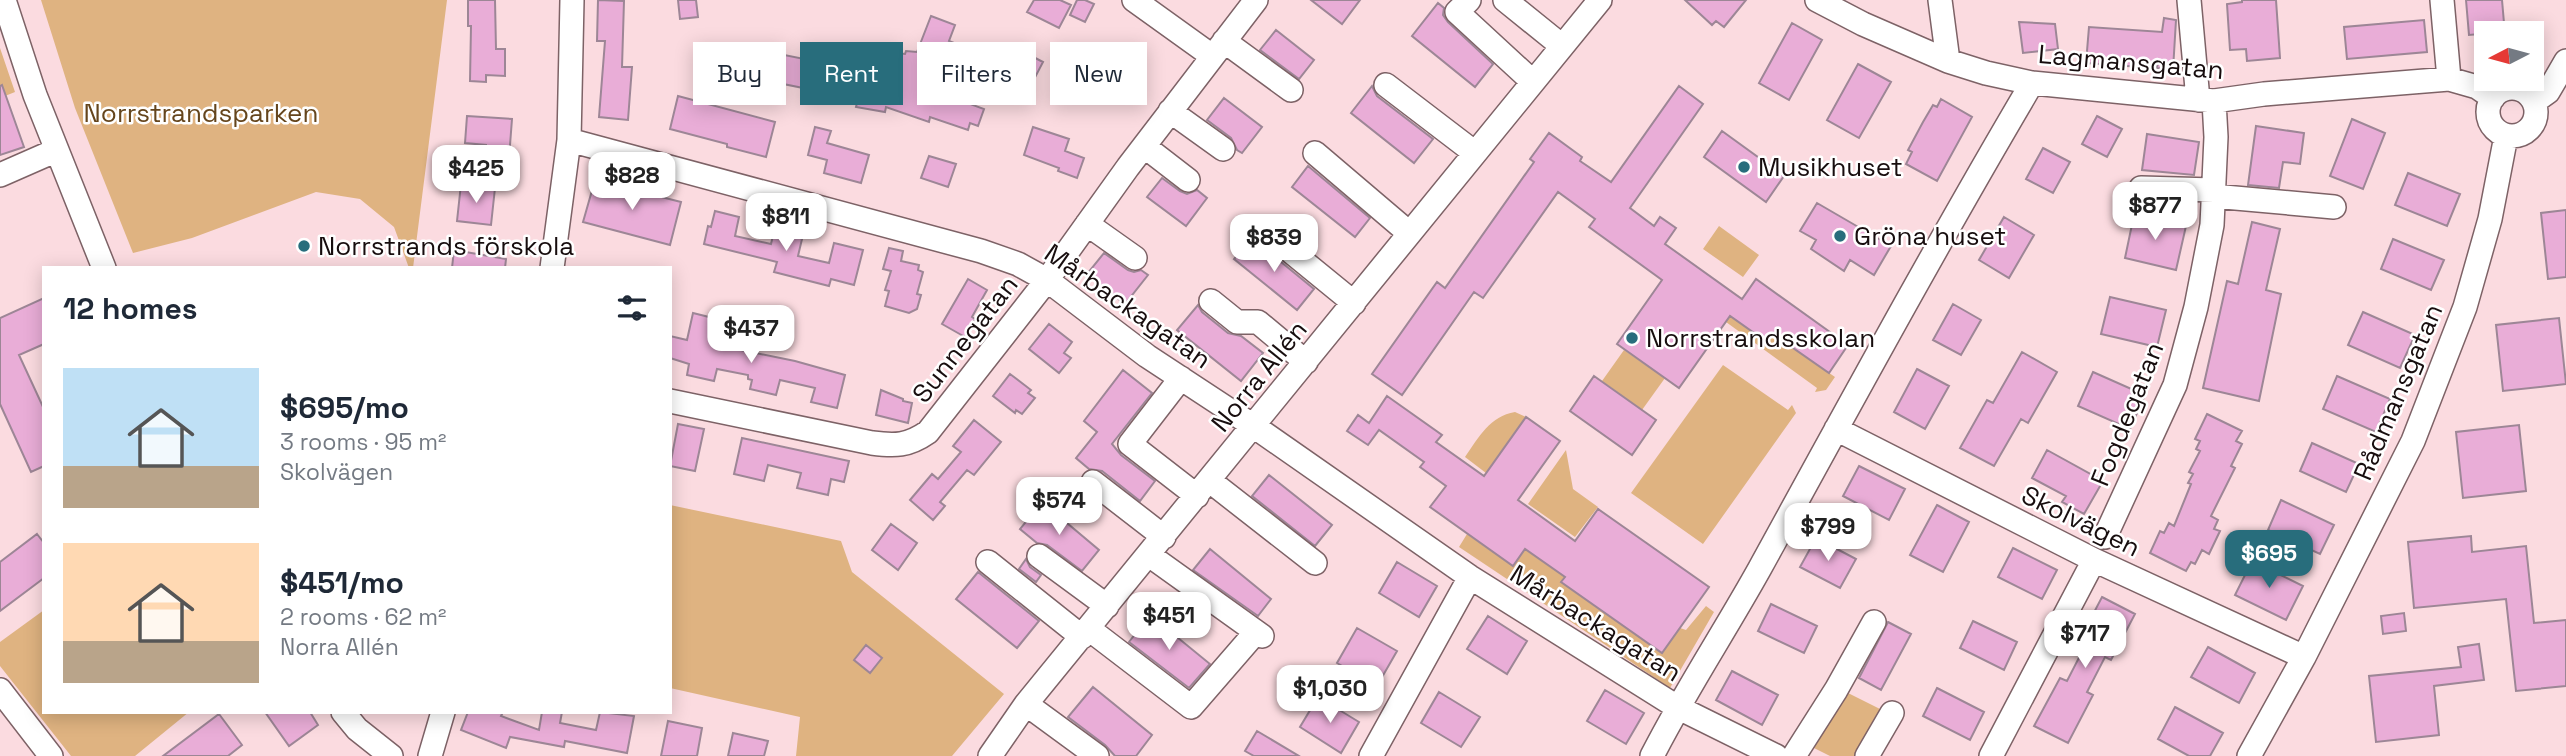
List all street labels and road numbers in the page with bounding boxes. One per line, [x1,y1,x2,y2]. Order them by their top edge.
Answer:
street label: Lagmansgatan [2037,37,2225,87]
street label: Mårbackagatan [1038,236,1218,376]
street label: Sunnegatan [905,268,1025,410]
street label: Rådmansgatan [2346,299,2450,485]
street label: Norra Allén [1204,313,1314,439]
street label: Fogdegatan [2083,337,2171,491]
street label: Skolvägen [2016,478,2146,564]
street label: Mårbackagatan [1504,557,1688,689]

